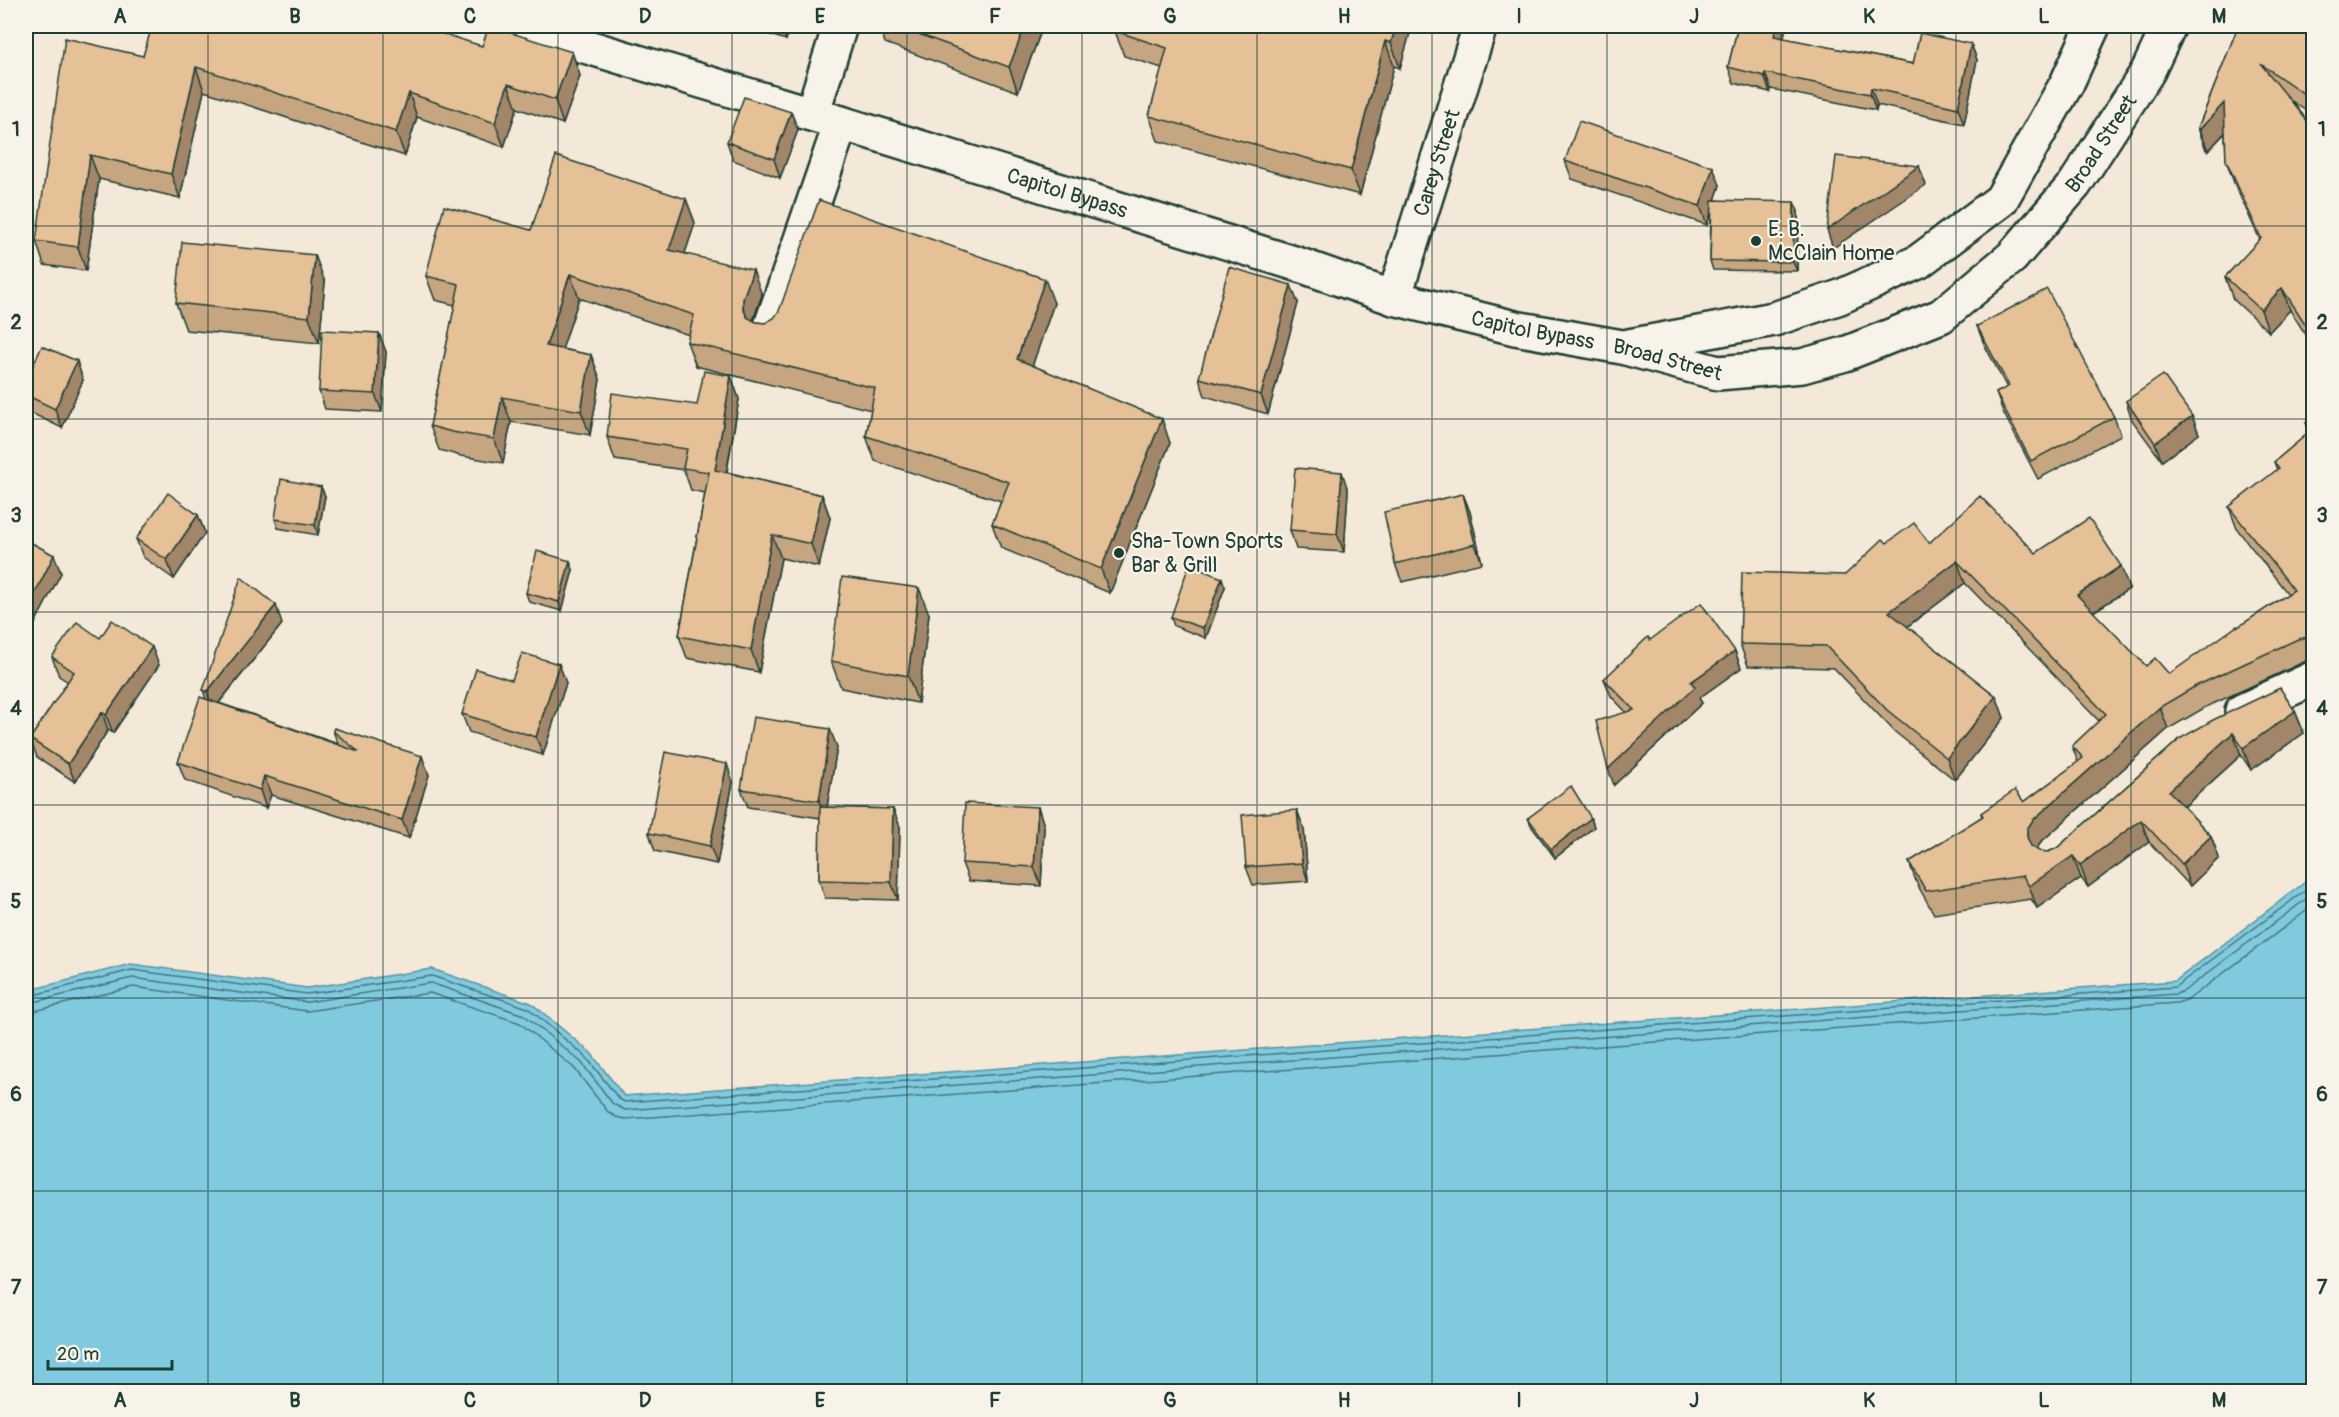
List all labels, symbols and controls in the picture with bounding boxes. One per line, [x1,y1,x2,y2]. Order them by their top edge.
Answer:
text: A [114,4,127,29]
text: B [289,4,301,29]
text: C [464,4,476,29]
text: D [639,4,652,29]
text: E [815,4,826,29]
text: F [989,4,1001,29]
text: G [1163,4,1177,29]
text: H [1338,4,1351,29]
text: I [1516,4,1522,29]
text: J [1689,4,1699,29]
text: K [1863,4,1875,29]
text: L [2038,4,2050,29]
text: M [2212,4,2226,29]
street label: Broad Street [2060,89,2143,199]
street label: Carey Street [1408,105,1467,220]
text: 1 [12,117,20,142]
text: 1 [2318,117,2326,142]
street label: Capitol Bypass [1003,162,1131,225]
place label: E. B. McClain Home [1768,216,1895,267]
marker: E. B. McClain Home [1749,234,1763,248]
street label: Capitol Bypass [1468,305,1597,356]
text: 2 [10,310,22,335]
text: 2 [2316,310,2328,335]
street label: Broad Street [1611,333,1726,388]
text: 3 [10,503,22,528]
text: 3 [2316,503,2328,528]
place label: Sha-Town Sports Bar & Grill [1131,528,1284,579]
marker: Sha-Town Sports Bar & Grill [1112,546,1126,560]
text: 4 [10,696,22,721]
text: 4 [2316,696,2328,721]
text: 5 [11,889,22,914]
text: 5 [2317,889,2328,914]
text: 6 [10,1082,22,1107]
text: 6 [2316,1082,2328,1107]
text: 7 [11,1275,22,1300]
text: 7 [2317,1275,2328,1300]
scale bar [48,1333,172,1371]
text: 20 m [57,1343,99,1366]
text: A [114,1388,127,1413]
text: B [289,1388,301,1413]
text: C [464,1388,476,1413]
text: D [639,1388,652,1413]
text: E [815,1388,826,1413]
text: F [989,1388,1001,1413]
text: G [1163,1388,1177,1413]
text: H [1338,1388,1351,1413]
text: I [1516,1388,1522,1413]
text: J [1689,1388,1699,1413]
text: K [1863,1388,1875,1413]
text: L [2038,1388,2050,1413]
text: M [2212,1388,2226,1413]

